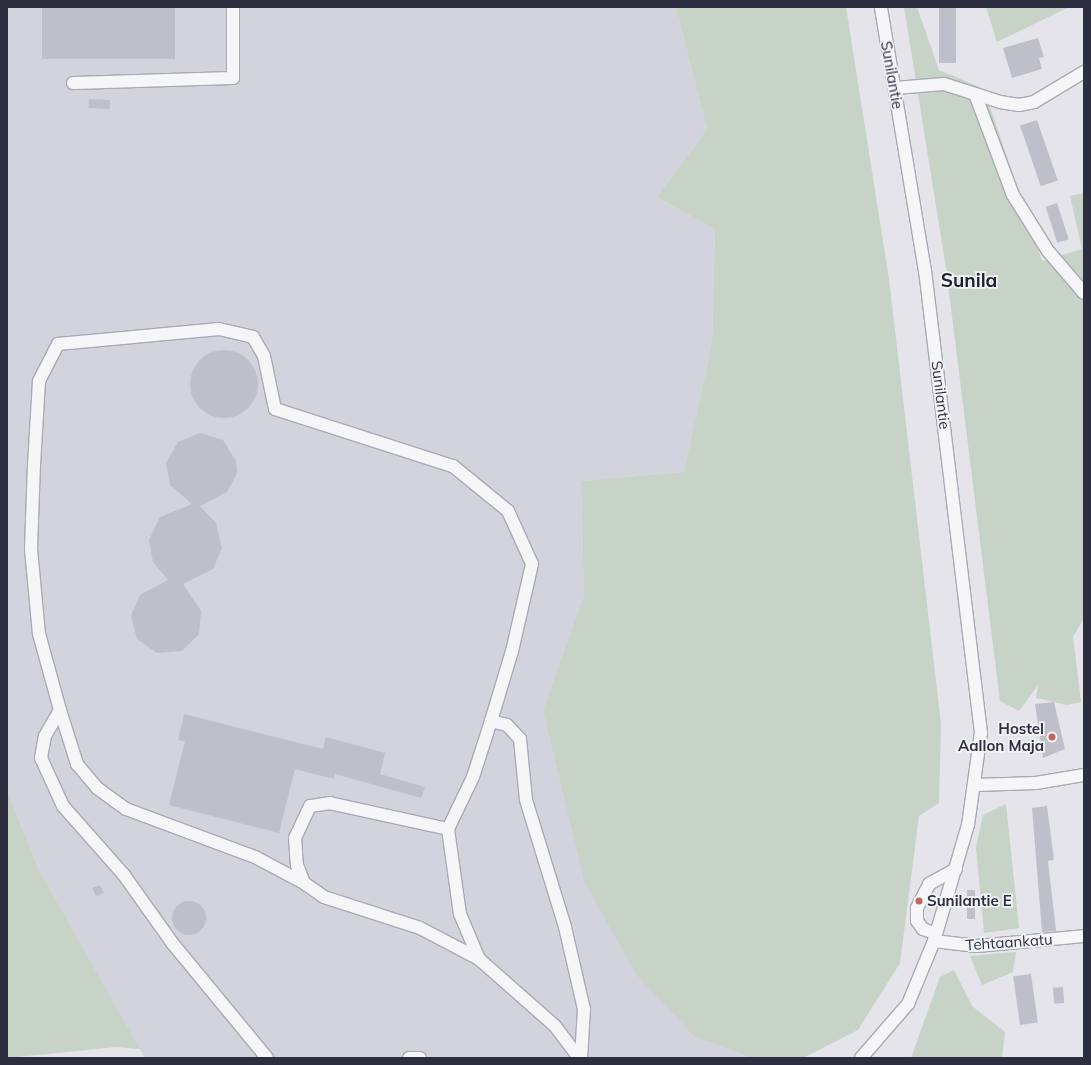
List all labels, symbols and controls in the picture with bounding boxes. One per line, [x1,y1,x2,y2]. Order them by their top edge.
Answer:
street label: Sunilantie [877,40,907,110]
district label: Sunila [941,270,997,292]
street label: Sunilantie [928,360,954,430]
place label: Hostel Aallon Maja [958,719,1044,754]
marker: Hostel Aallon Maja [1047,732,1057,742]
place label: Sunilantie E [927,892,1012,910]
marker: Sunilantie E [914,896,924,906]
street label: Tehtaankatu [965,930,1053,954]

